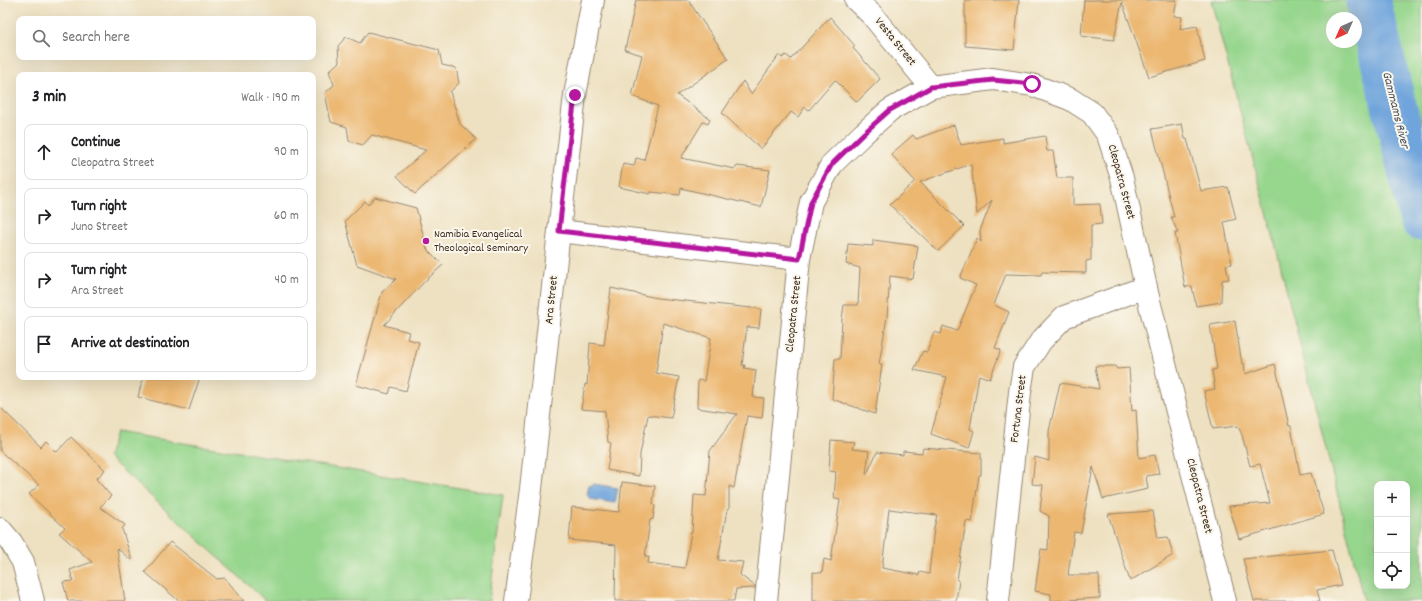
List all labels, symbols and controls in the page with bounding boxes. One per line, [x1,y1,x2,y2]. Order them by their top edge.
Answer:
north arrow [1326,12,1362,48]
street label: Vesta Street [870,14,920,70]
search box [16,16,316,60]
icon: search [30,27,52,49]
text: Search here [62,27,130,49]
water label: Gammams River [1376,70,1414,153]
route start [1023,75,1041,93]
text: 3 min [32,86,66,110]
route end [566,86,584,104]
text: Walk · 190 m [241,89,300,108]
text: Continue [71,132,120,154]
icon: ahead [33,141,55,163]
text: 90 m [274,143,299,162]
street label: Cleopatra Street [1103,143,1139,222]
text: Cleopatra Street [71,154,154,173]
text: Turn right [71,196,127,218]
icon: right [33,205,55,227]
text: 60 m [274,207,299,226]
text: Juno Street [71,218,128,237]
place label: Namibia Evangelical Theological Seminary [434,226,529,257]
marker: Namibia Evangelical Theological Seminary [421,236,431,246]
text: Turn right [71,260,127,282]
icon: right [33,269,55,291]
text: 40 m [275,271,299,290]
street label: Ara Street [541,274,563,325]
street label: Cleopatra Street [782,274,807,353]
text: Ara Street [71,282,124,301]
icon: arrive [33,333,55,355]
text: Arrive at destination [71,333,189,355]
street label: Fortuna Street [1006,374,1032,444]
street label: Cleopatra Street [1181,457,1217,536]
map controls [1374,481,1410,589]
button: + [1374,481,1410,517]
button: − [1374,517,1410,553]
button: locate [1374,553,1410,589]

